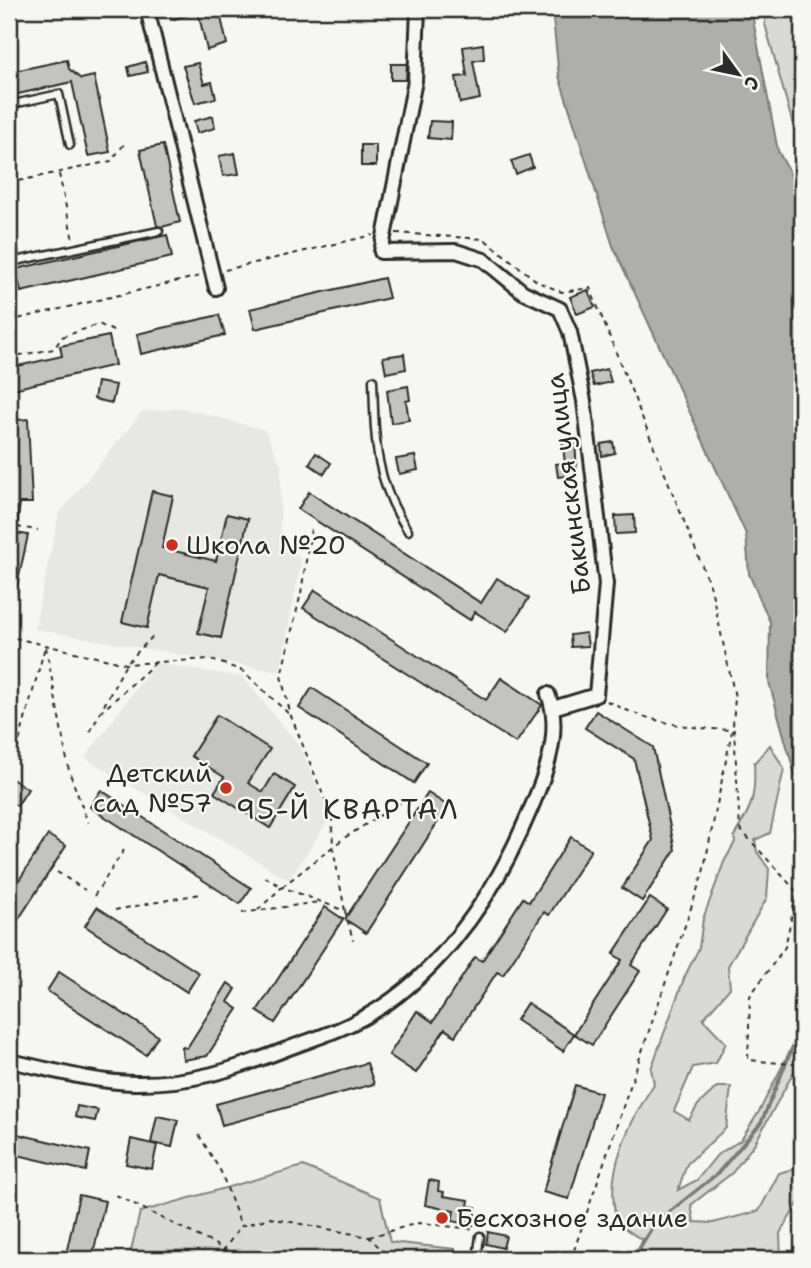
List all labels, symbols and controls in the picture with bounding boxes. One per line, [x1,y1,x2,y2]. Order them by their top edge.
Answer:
north arrow [702,38,772,108]
text: С [738,71,765,95]
street label: Бакинская улица [537,372,598,597]
place label: Школа №20 [186,527,346,562]
marker: Школа №20 [164,537,180,553]
place label: Детский сад №57 [93,755,212,820]
marker: Детский сад №57 [218,780,234,796]
district label: 95-Й КВАРТАЛ [236,790,460,828]
place label: Бесхозное здание [456,1200,688,1235]
marker: Бесхозное здание [434,1210,450,1226]

